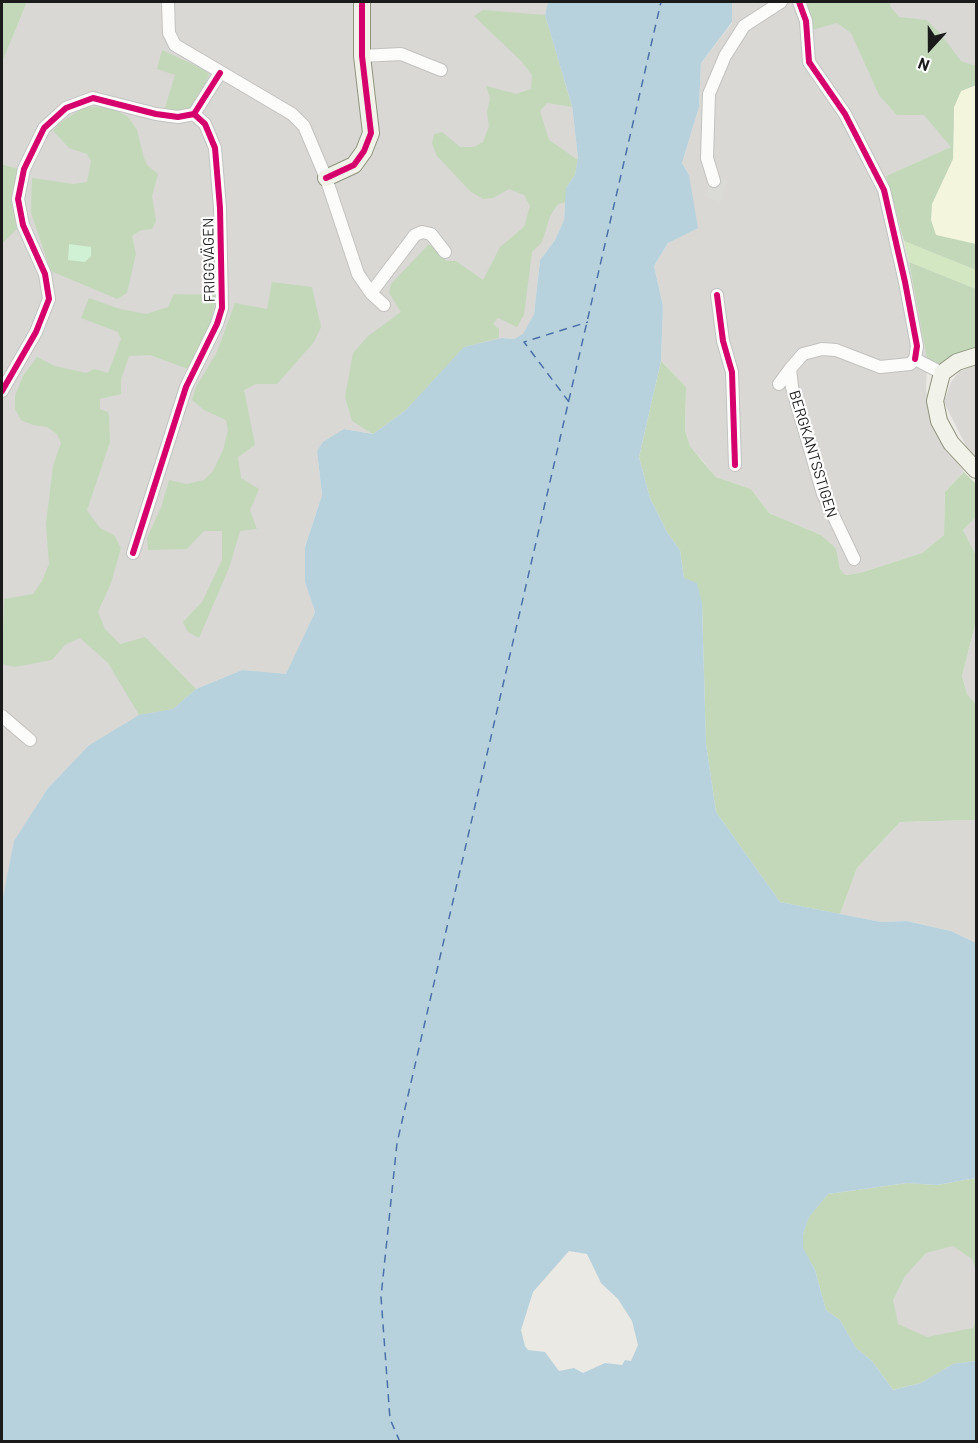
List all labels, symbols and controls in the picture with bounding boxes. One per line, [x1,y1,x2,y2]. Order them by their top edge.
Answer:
north arrow [900,18,960,78]
text: N [915,54,932,76]
street label: FRIGGVÄGEN [199,218,219,302]
street label: BERGKANTSSTIGEN [785,388,841,520]

